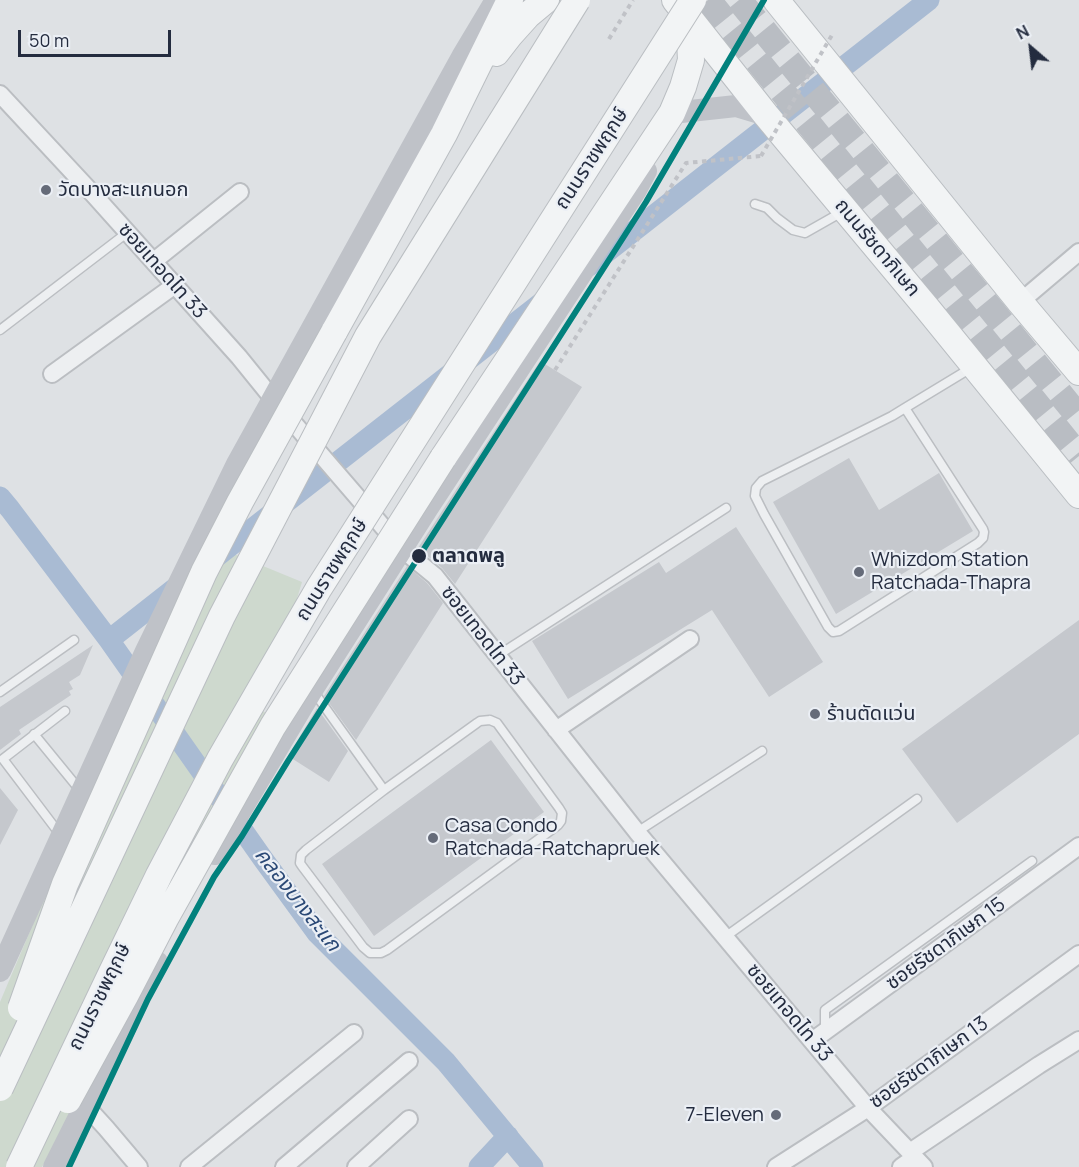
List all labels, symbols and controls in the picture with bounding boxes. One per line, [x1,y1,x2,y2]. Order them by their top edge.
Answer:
scale bar [21,18,174,56]
north arrow [1001,18,1061,78]
text: N [1012,20,1033,45]
text: 50 m [29,28,69,52]
street label: ถนนราชพฤกษ์ [550,104,634,214]
place label: วัดบางสะแกนอก [58,178,188,202]
marker: วัดบางสะแกนอก [39,183,53,197]
street label: ถนนรัชดาภิเษก [829,194,925,302]
street label: ซอยเทอดไท 33 [113,218,211,324]
street label: ถนนราชพฤกษ์ [291,514,373,626]
place label: ตลาดพลู [432,544,505,568]
marker: ตลาดพลู [410,547,428,565]
place label: Whizdom Station Ratchada-Thapra [871,548,1031,595]
marker: Whizdom Station Ratchada-Thapra [852,565,866,579]
street label: ซอยเทอดไท 33 [435,581,529,691]
place label: ร้านตัดแว่น [827,702,915,726]
marker: ร้านตัดแว่น [808,707,822,721]
place label: Casa Condo Ratchada-Ratchapruek [445,814,660,861]
marker: Casa Condo Ratchada-Ratchapruek [426,831,440,845]
water label: คลองบางสะแก [249,843,345,957]
street label: ซอยรัชดาภิเษก 15 [882,893,1010,995]
street label: ถนนราชพฤกษ์ [64,940,136,1054]
street label: ซอยเทอดไท 33 [741,959,837,1067]
street label: ซอยรัชดาภิเษก 13 [865,1012,993,1114]
place label: 7-Eleven [685,1103,764,1127]
marker: 7-Eleven [769,1108,783,1122]

